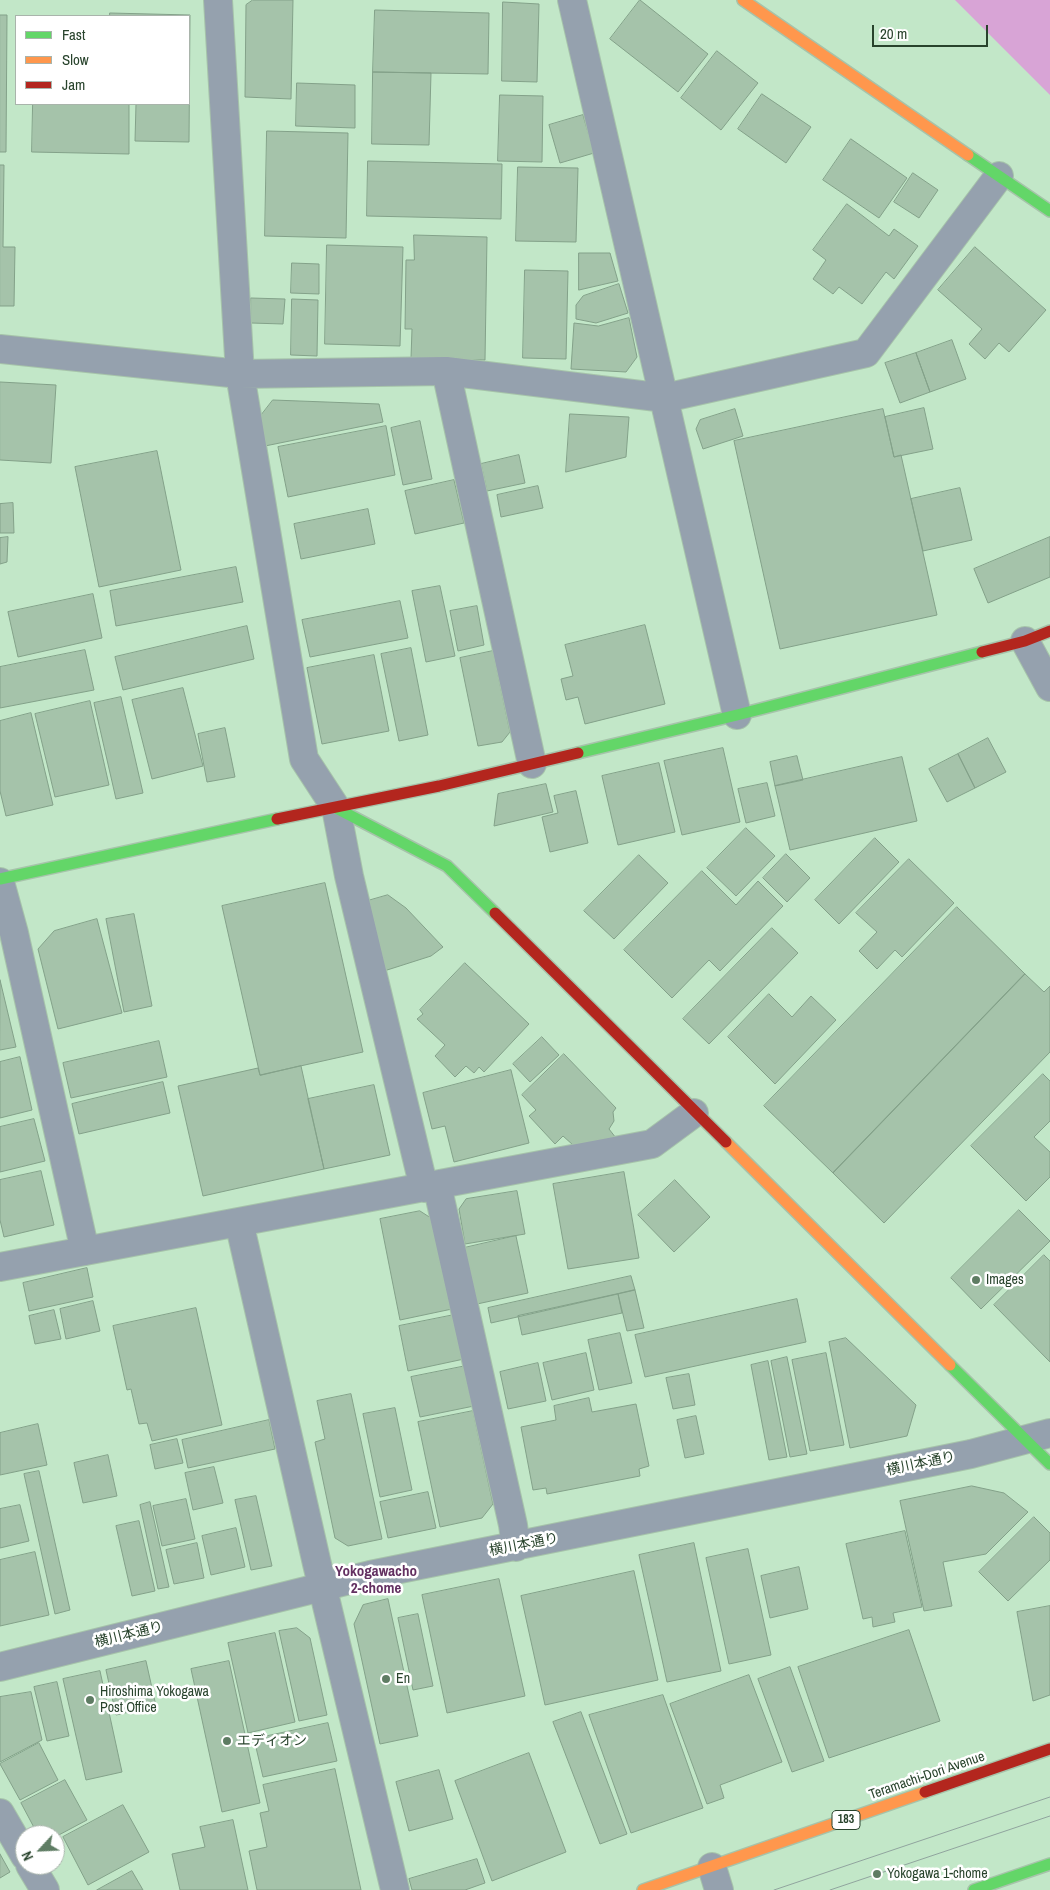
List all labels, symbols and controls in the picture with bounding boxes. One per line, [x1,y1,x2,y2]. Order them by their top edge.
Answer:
legend [15,15,190,105]
scale bar [875,15,991,47]
text: 20 m [880,23,907,44]
text: Fast [62,24,85,45]
text: Slow [62,49,89,70]
text: Jam [62,74,85,95]
place label: Images [986,1272,1024,1288]
marker: Images [970,1274,982,1286]
street label: 横川本通り [885,1449,957,1479]
street label: 横川本通り [488,1530,560,1560]
district label: Yokogawacho 2-chome [335,1563,417,1598]
street label: 横川本通り [93,1618,165,1652]
place label: En [396,1671,410,1687]
marker: En [380,1673,392,1685]
place label: Hiroshima Yokogawa Post Office [100,1684,209,1716]
marker: Hiroshima Yokogawa Post Office [84,1694,96,1706]
place label: エディオン [237,1733,307,1749]
marker: エディオン [221,1735,233,1747]
street label: Teramachi-Dori Avenue [867,1748,987,1804]
road number: 183 [832,1810,860,1830]
north arrow [15,1825,65,1875]
text: N [17,1848,37,1863]
place label: Yokogawa 1-chome [887,1866,988,1882]
marker: Yokogawa 1-chome [871,1868,883,1880]

